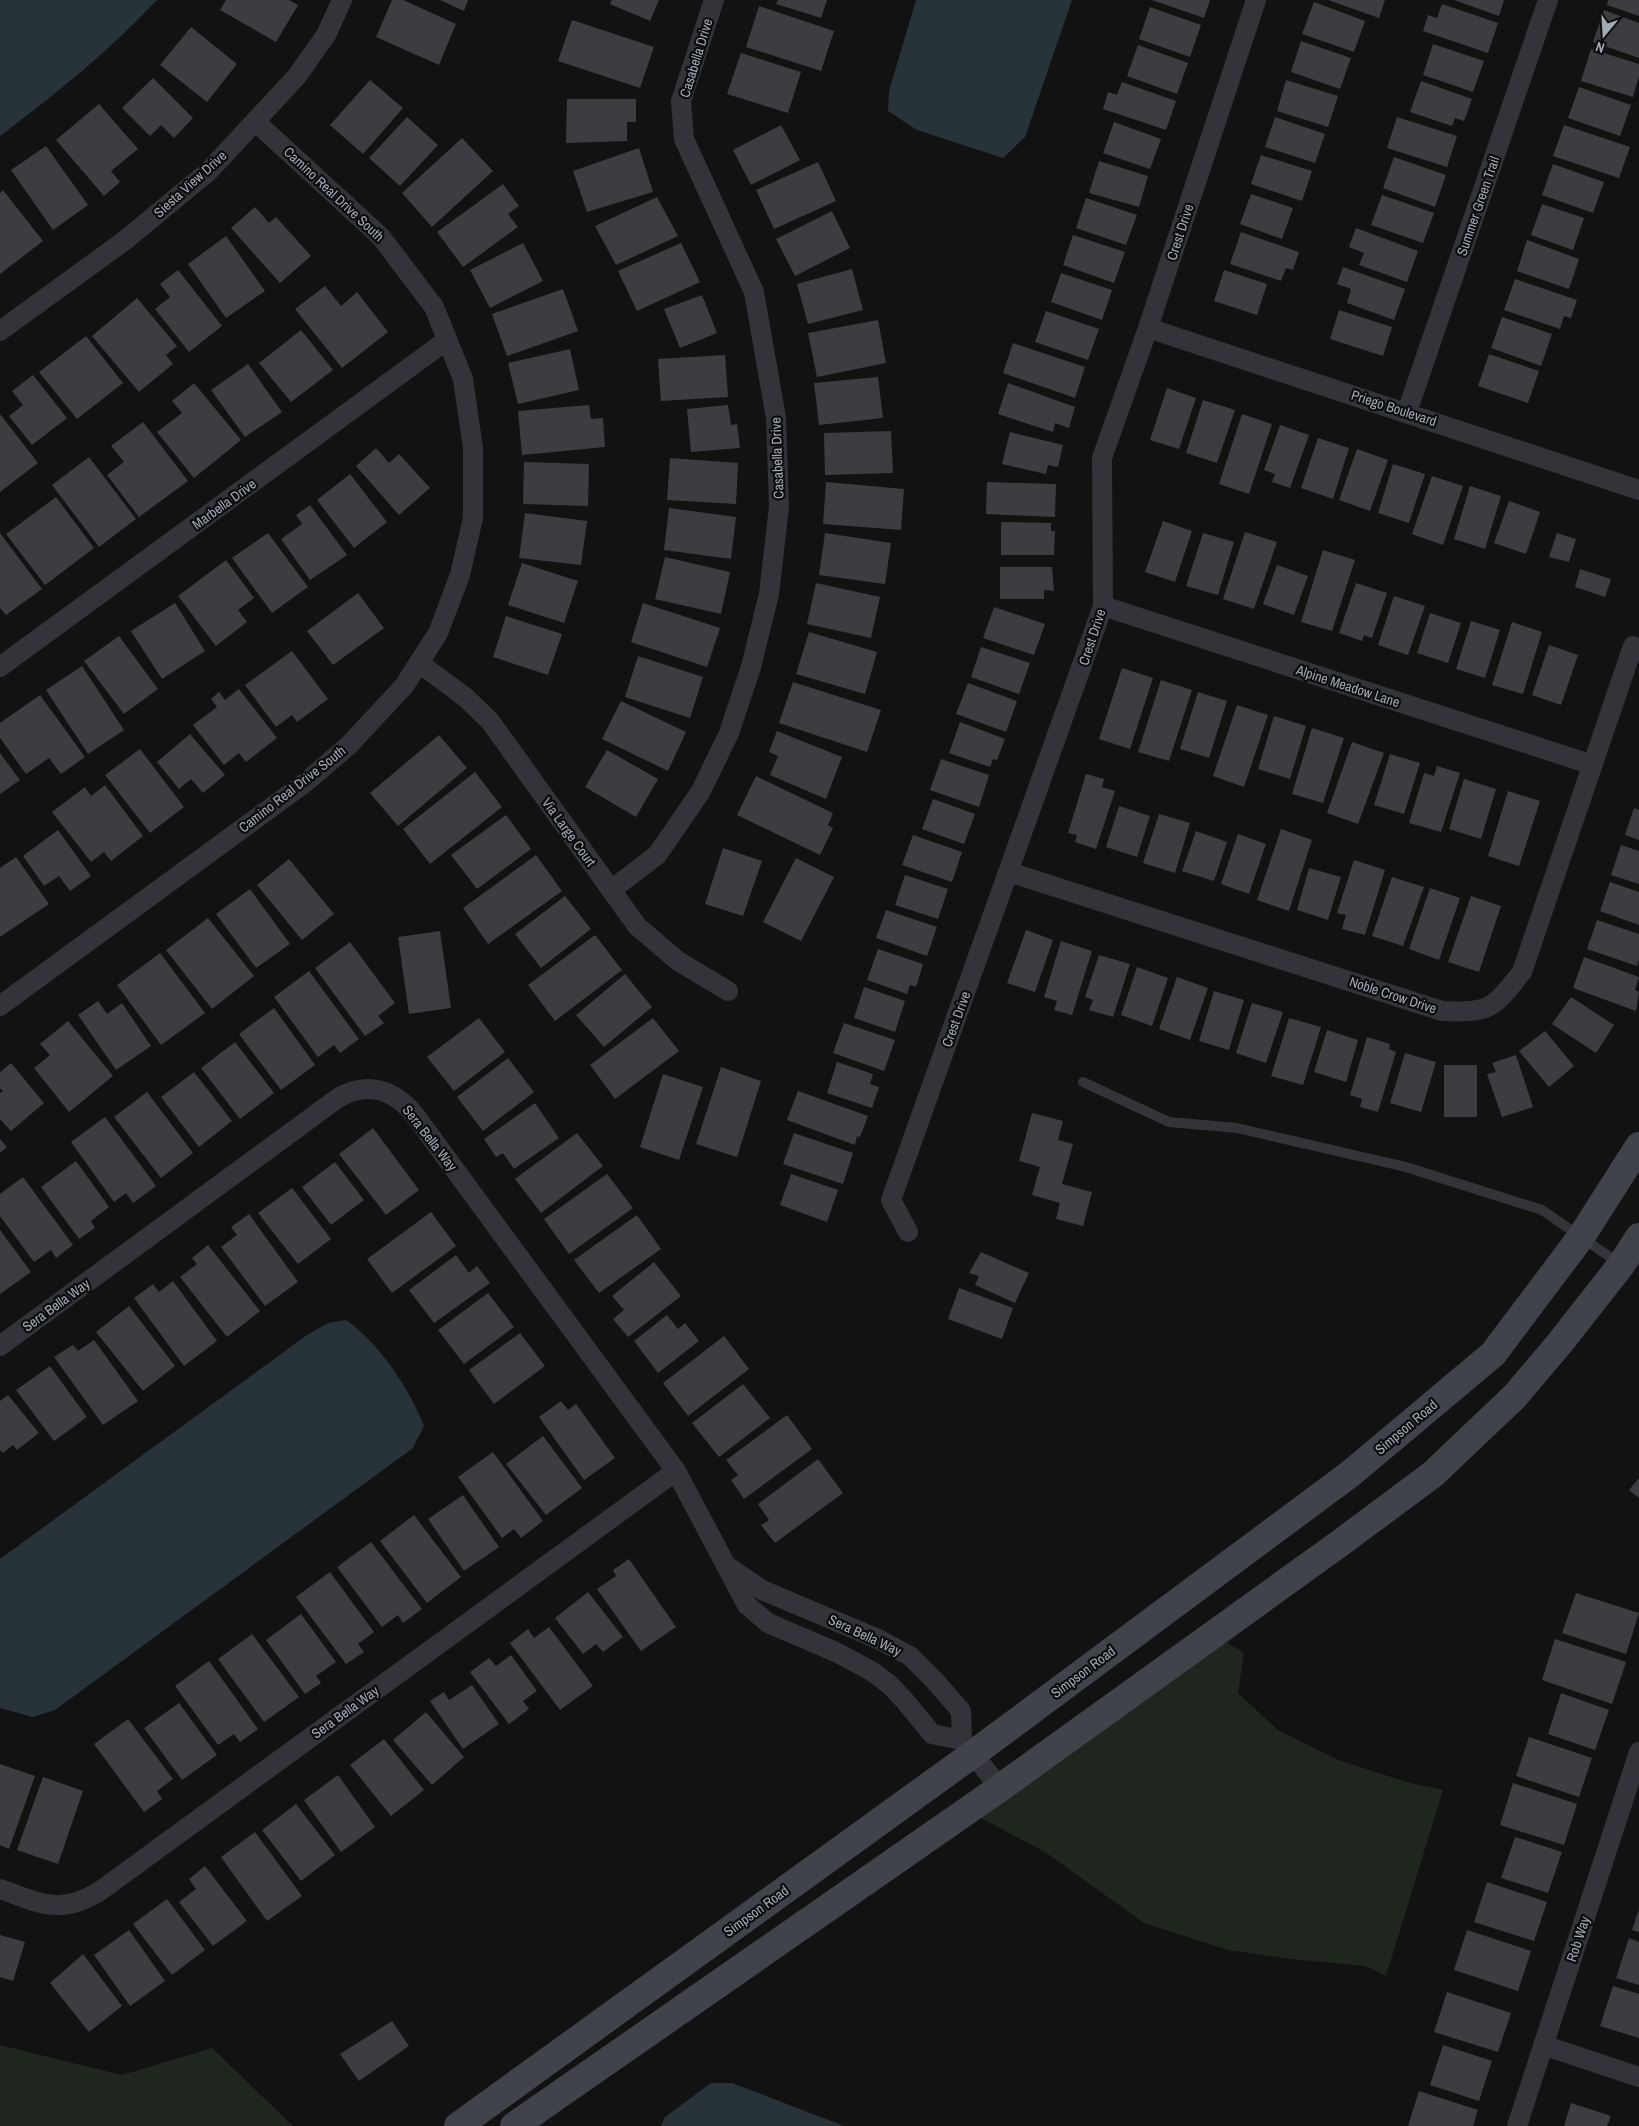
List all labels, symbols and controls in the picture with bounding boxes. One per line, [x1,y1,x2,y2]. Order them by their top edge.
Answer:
north arrow [1579,10,1629,60]
street label: Casabella Drive [675,16,717,100]
text: N [1593,38,1607,57]
street label: Camino Real Drive South [280,143,388,245]
street label: Siesta View Drive [150,147,230,221]
street label: Summer Green Trail [1453,154,1503,258]
street label: Crest Drive [1162,202,1198,262]
street label: Priego Boulevard [1349,386,1439,430]
street label: Casabella Drive [767,417,787,499]
street label: Marbella Drive [189,475,259,533]
street label: Crest Drive [1074,607,1110,667]
street label: Alpine Meadow Lane [1293,660,1402,711]
street label: Camino Real Drive South [235,742,349,836]
street label: Via Large Court [538,794,600,870]
street label: Noble Crow Drive [1347,972,1439,1018]
street label: Crest Drive [938,989,974,1049]
street label: Sera Bella Way [399,1101,461,1175]
street label: Sera Bella Way [19,1274,93,1335]
street label: Simpson Road [1371,1396,1441,1458]
street label: Sera Bella Way [826,1610,905,1660]
street label: Simpson Road [1047,1642,1119,1702]
street label: Sera Bella Way [308,1681,382,1742]
street label: Simpson Road [720,1881,792,1941]
street label: Rob Way [1562,1914,1594,1964]

